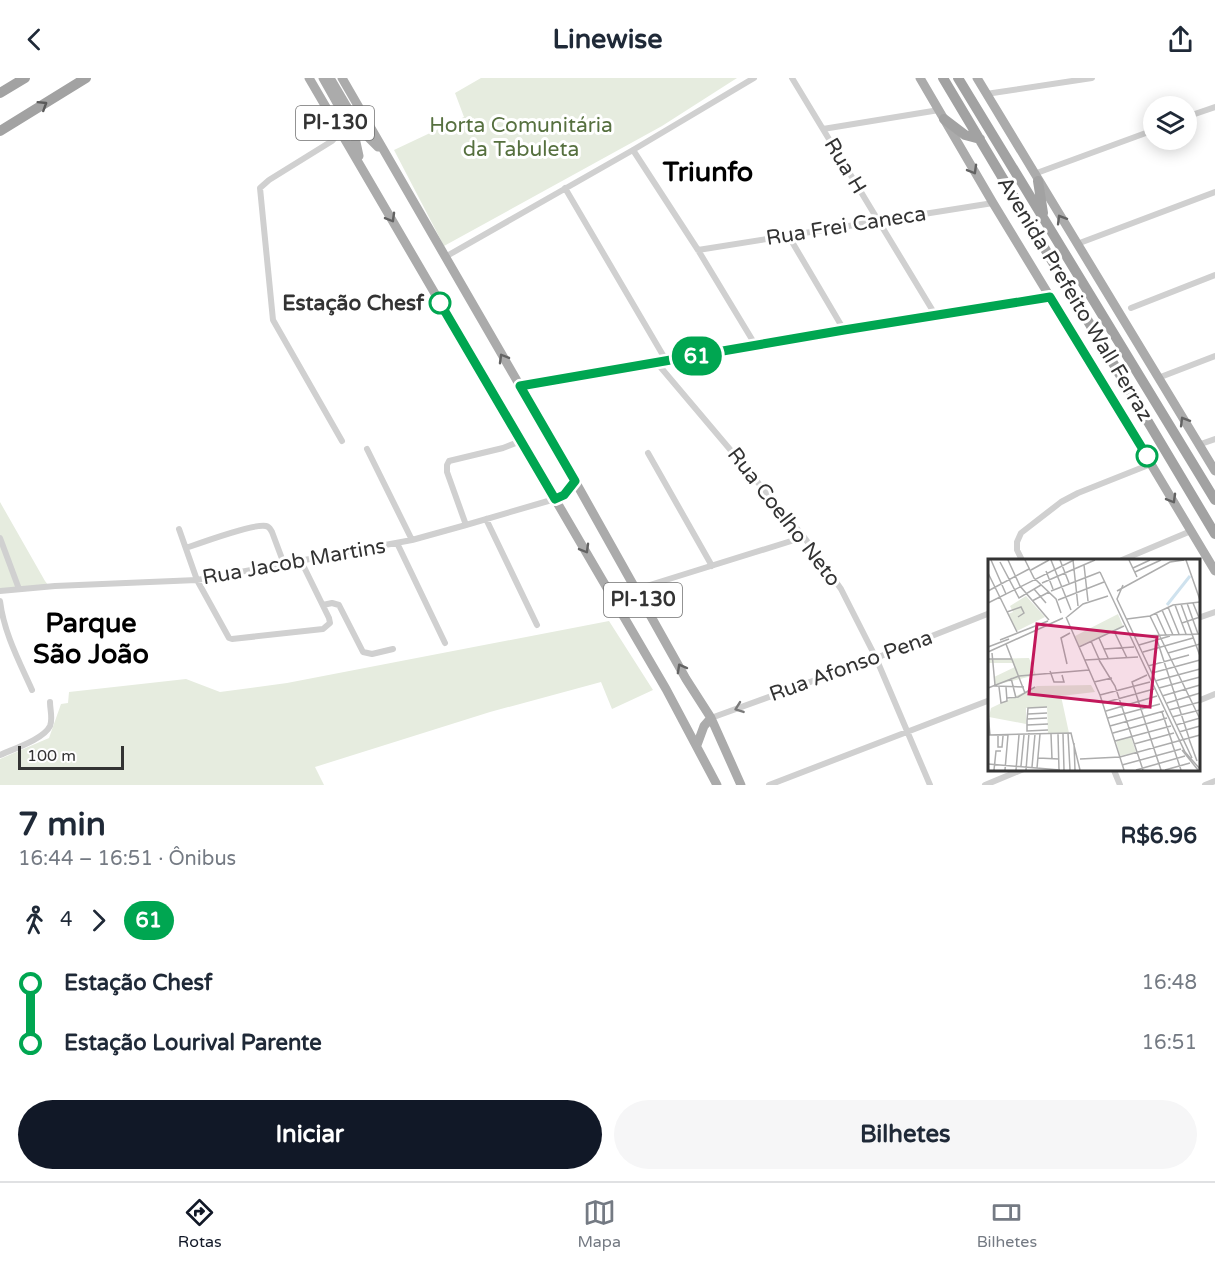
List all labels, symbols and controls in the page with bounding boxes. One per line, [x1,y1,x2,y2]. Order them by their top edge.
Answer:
icon: back [18,23,51,56]
text: Linewise [552,23,663,56]
icon: share [1164,23,1197,56]
map controls [1143,96,1197,150]
button: layers [1143,96,1197,150]
one-way arrow [37,100,47,112]
road number: PI-130 [296,106,374,140]
park label: Horta Comunitária da Tabuleta [429,113,613,162]
street label: Rua H [819,133,871,199]
district label: Triunfo [662,156,753,189]
one-way arrow [966,164,978,174]
street label: Avenida Prefeito Wall Ferraz [992,172,1158,426]
street label: Rua Frei Caneca [764,201,928,251]
one-way arrow [384,212,395,222]
one-way arrow [1058,214,1069,225]
place label: Estação Chesf [282,291,425,316]
marker: Estação Chesf [429,292,451,314]
line badge: 61 [670,336,724,376]
text: 61 [684,344,710,369]
one-way arrow [499,354,510,364]
one-way arrow [1180,417,1192,427]
street label: Rua Coelho Neto [722,443,846,591]
unlabelled marker [1136,445,1158,467]
one-way arrow [1164,492,1176,503]
street label: Rua Jacob Martins [201,534,387,590]
one-way arrow [577,543,589,553]
inset map [988,559,1200,770]
road number: PI-130 [604,583,682,617]
district label: Parque São João [33,607,149,671]
street label: Rua Afonso Pena [766,625,936,707]
one-way arrow [676,664,688,674]
one-way arrow [734,700,745,713]
scale bar [18,743,124,770]
text: 100 m [27,746,76,766]
text: 7 min [18,805,106,844]
text: R$6.96 [1121,823,1197,849]
text: 16:44 – 16:51 · Ônibus [18,847,236,871]
icon: walk [18,904,51,937]
icon: forward [82,904,115,937]
text: 4 [60,908,73,932]
text: 61 [136,908,162,933]
text: Estação Chesf [64,970,212,996]
text: 16:48 [1142,971,1197,995]
text: Estação Lourival Parente [64,1030,322,1056]
text: 16:51 [1142,1031,1197,1055]
button: Iniciar [18,1100,602,1169]
button: Bilhetes [614,1100,1197,1169]
tab: Rotas [178,1196,222,1252]
tab: Mapa [577,1196,621,1252]
tab: Bilhetes [977,1196,1037,1252]

